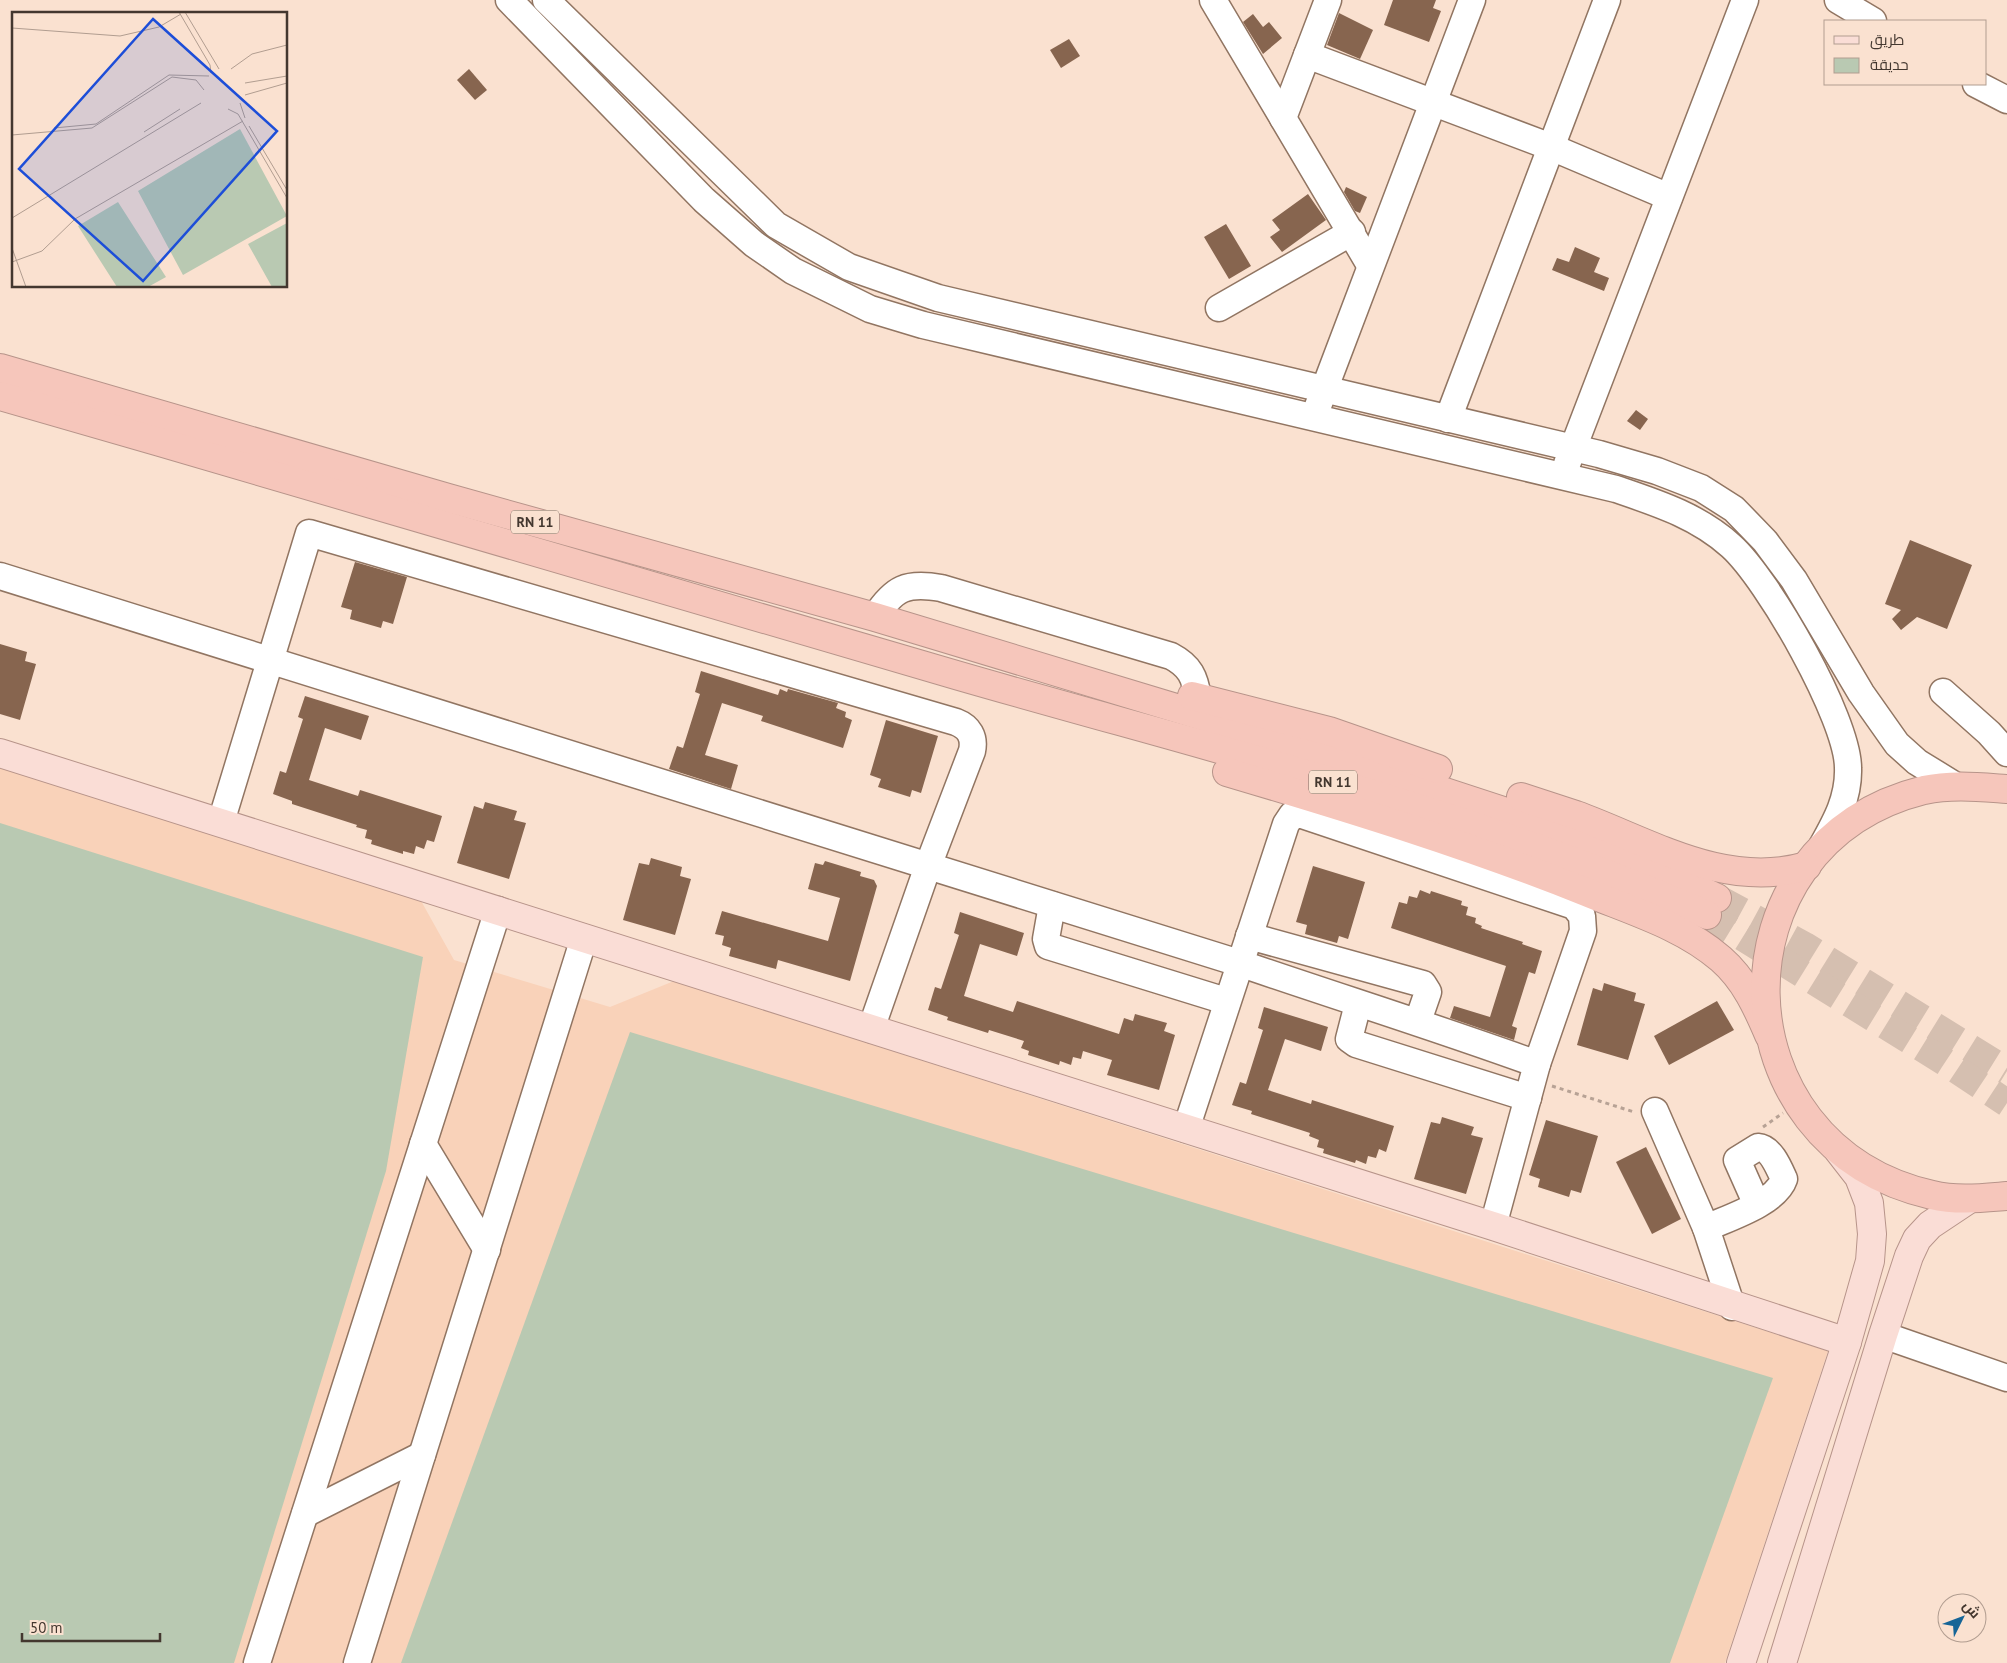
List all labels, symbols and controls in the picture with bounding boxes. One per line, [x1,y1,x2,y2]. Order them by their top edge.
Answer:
inset map [12,12,288,288]
legend [1824,20,1987,85]
text: طريق [1870,30,1904,50]
text: حديقة [1870,55,1909,74]
road number: RN 11 [511,511,559,534]
road number: RN 11 [1309,770,1357,794]
north arrow [1937,1593,1987,1643]
text: ش [1959,1597,1984,1622]
scale bar [22,1610,160,1642]
text: 50 m [30,1618,63,1637]

